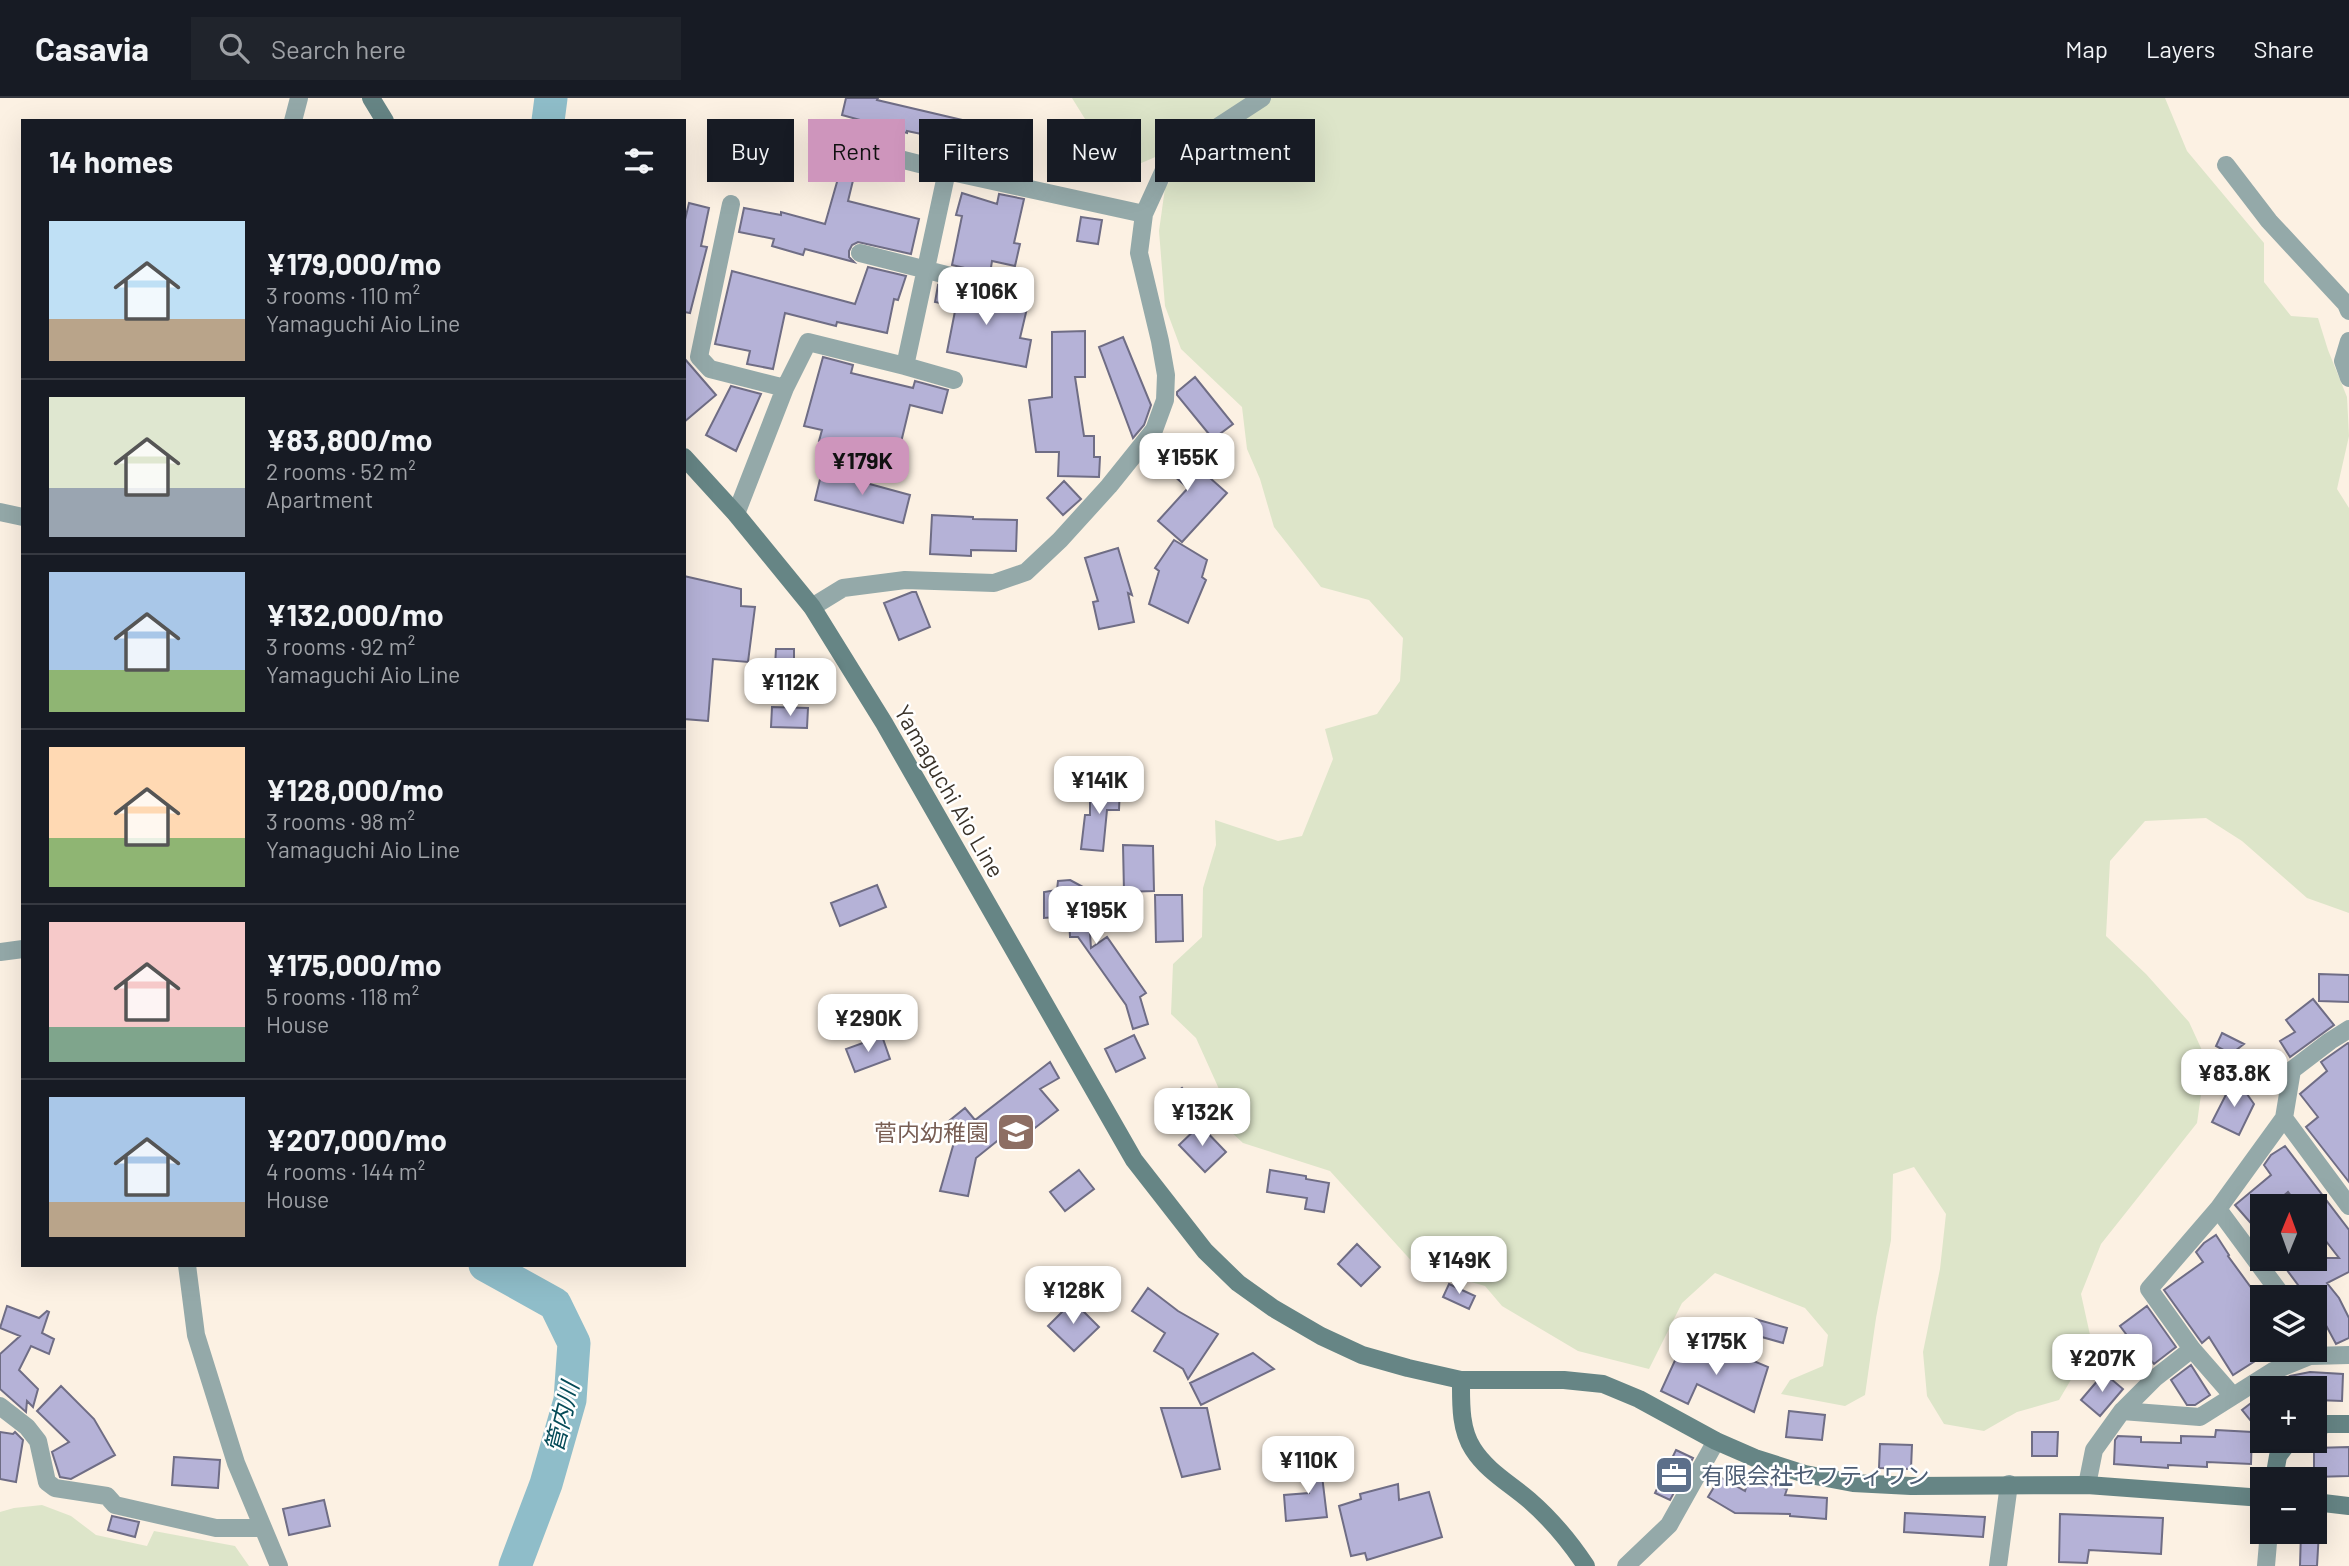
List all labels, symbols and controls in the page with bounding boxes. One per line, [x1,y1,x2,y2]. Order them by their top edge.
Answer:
search box [191,17,681,80]
text: Casavia [35,28,149,68]
icon: search [215,29,253,67]
text: Search here [271,33,406,64]
text: Map [2065,34,2108,63]
text: Layers [2146,34,2215,63]
text: Share [2253,34,2314,63]
chip: Buy [707,119,794,182]
chip: Rent [808,119,905,182]
chip: Filters [919,119,1033,182]
chip: New [1047,119,1141,182]
chip: Apartment [1155,119,1315,182]
icon: filters [620,142,658,180]
text: 14 homes [49,143,173,179]
text: ¥179,000/mo [266,245,441,281]
icon: home [105,249,189,333]
pin: ¥106K [937,268,1035,327]
text: ¥106K [954,276,1018,304]
text: 3 rooms · 110 m² [266,281,420,309]
text: Yamaguchi Aio Line [266,309,460,337]
text: ¥83,800/mo [266,421,432,457]
icon: home [105,425,189,509]
pin: ¥155K [1138,434,1236,493]
pin: ¥179K [813,438,911,497]
text: ¥155K [1155,442,1219,470]
text: ¥179K [831,446,893,474]
text: 2 rooms · 52 m² [266,457,416,485]
text: Apartment [266,485,373,513]
text: ¥132,000/mo [266,596,444,632]
icon: home [105,600,189,684]
text: 3 rooms · 92 m² [266,632,415,660]
pin: ¥112K [741,658,839,718]
text: Yamaguchi Aio Line [266,660,460,688]
text: ¥112K [760,667,820,695]
street label: Yamaguchi Aio Line [889,700,1011,882]
pin: ¥141K [1050,756,1148,816]
text: ¥141K [1070,765,1128,793]
text: ¥128,000/mo [266,771,444,807]
icon: home [105,775,189,859]
text: 3 rooms · 98 m² [266,807,415,835]
text: Yamaguchi Aio Line [266,835,460,863]
pin: ¥195K [1047,886,1145,946]
text: ¥195K [1065,895,1127,923]
text: ¥175,000/mo [266,946,442,982]
icon: home [105,950,189,1034]
text: 5 rooms · 118 m² [266,982,419,1010]
pin: ¥290K [819,995,917,1054]
text: ¥290K [834,1003,902,1031]
text: House [266,1010,329,1038]
pin: ¥83.8K [2177,1049,2291,1109]
text: ¥83.8K [2197,1058,2271,1086]
pin: ¥132K [1153,1088,1251,1148]
text: ¥132K [1170,1097,1234,1125]
school or university icon: 菅内幼稚園 [995,1111,1037,1153]
place label: 菅内幼稚園 [874,1118,989,1146]
text: ¥207,000/mo [266,1121,447,1157]
icon: home [105,1125,189,1209]
text: 4 rooms · 144 m² [266,1157,425,1185]
text: House [266,1185,329,1213]
north arrow [2250,1194,2328,1270]
map controls [2250,1194,2327,1544]
pin: ¥149K [1410,1236,1508,1296]
text: ¥149K [1427,1245,1491,1273]
pin: ¥128K [1024,1266,1122,1326]
text: ¥128K [1041,1275,1105,1303]
button: layers [2250,1285,2327,1362]
pin: ¥175K [1667,1318,1765,1377]
text: ¥175K [1685,1326,1747,1354]
pin: ¥207K [2053,1334,2151,1394]
text: ¥207K [2068,1343,2136,1371]
water label: 管内川 [538,1376,585,1455]
button: + [2250,1376,2327,1453]
pin: ¥110K [1259,1436,1357,1496]
text: ¥110K [1278,1445,1338,1473]
office icon: 有限会社セフティワン [1653,1454,1695,1496]
place label: 有限会社セフティワン [1701,1461,1930,1489]
button: − [2250,1467,2327,1544]

